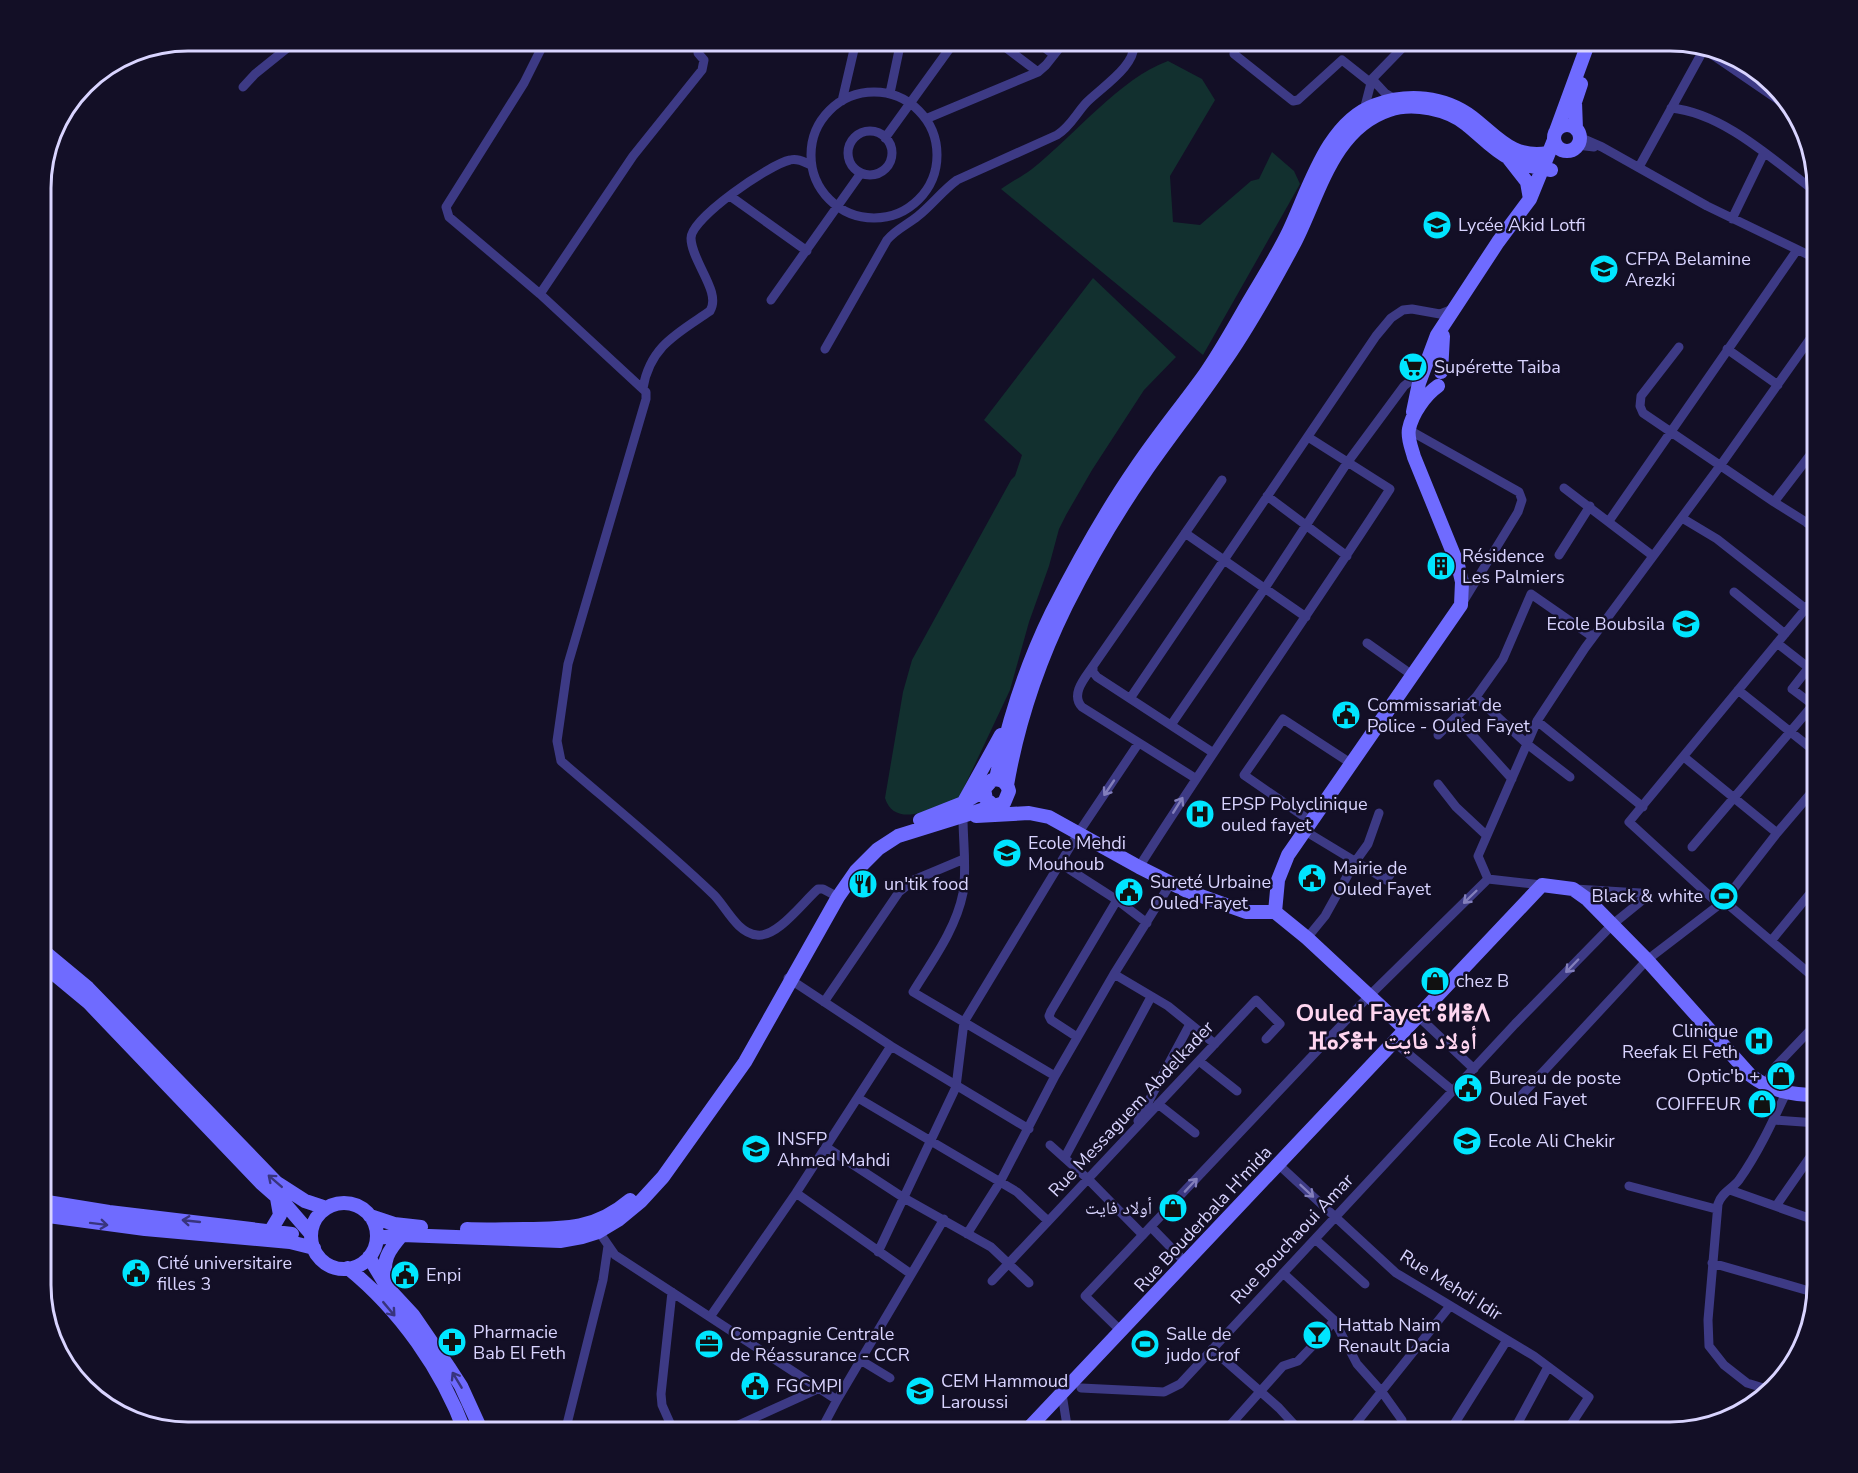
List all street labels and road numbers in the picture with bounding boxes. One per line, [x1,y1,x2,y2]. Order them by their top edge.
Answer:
street label: Rue Messaguem Abdelkader [1043,1015,1219,1202]
street label: Rue Bouderbala H'mida [1129,1141,1277,1297]
street label: Rue Bouchaoui Amar [1225,1168,1359,1309]
street label: Rue Mehdi Idir [1395,1244,1507,1326]

